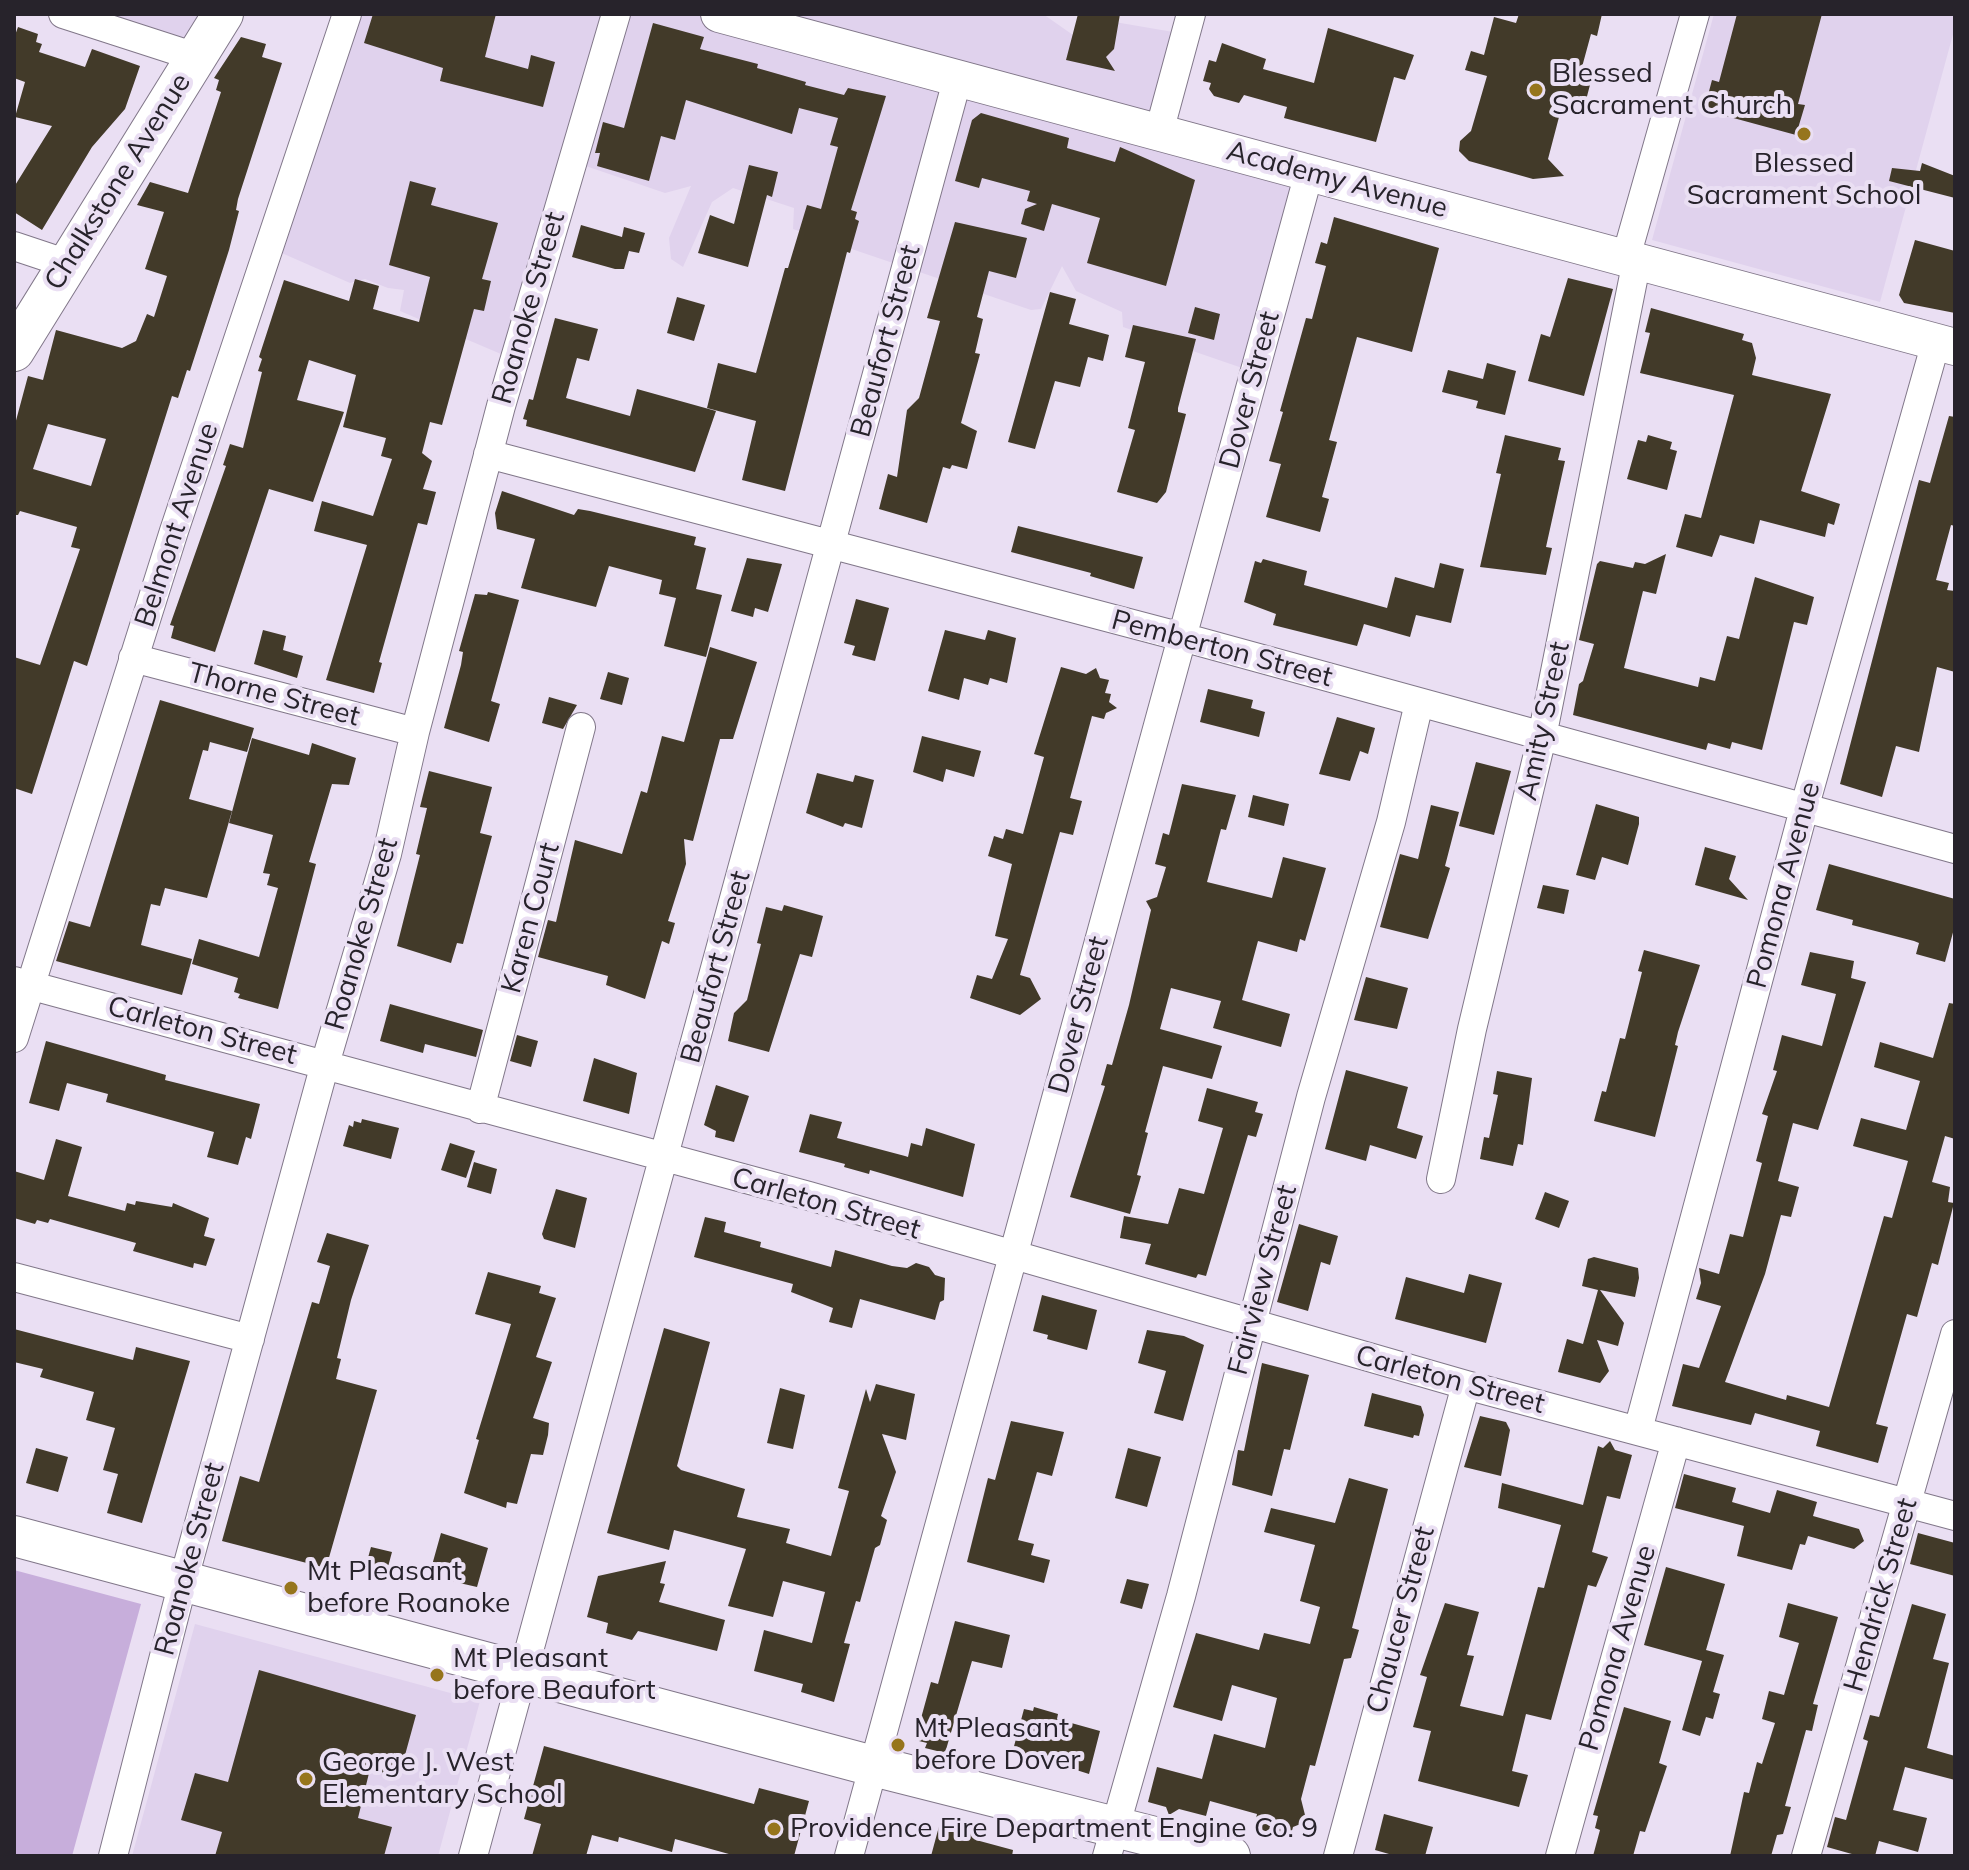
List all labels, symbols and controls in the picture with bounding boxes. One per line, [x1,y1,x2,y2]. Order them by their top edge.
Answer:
place label: Blessed Sacrament Church [1552,57,1792,123]
street label: Chalkstone Avenue [38,67,198,297]
marker: Blessed Sacrament Church [1527,81,1545,99]
marker: Blessed Sacrament School [1795,125,1813,143]
street label: Academy Avenue [1223,134,1451,226]
place label: Blessed Sacrament School [1687,147,1921,213]
street label: Roanoke Street [486,208,572,408]
street label: Beaufort Street [844,241,928,441]
street label: Dover Street [1213,308,1287,472]
street label: Belmont Avenue [128,419,226,631]
street label: Pemberton Street [1108,603,1336,695]
street label: Amity Street [1511,639,1577,803]
street label: Thorne Street [185,656,363,734]
street label: Pomona Avenue [1740,778,1828,992]
street label: Roanoke Street [319,834,405,1034]
street label: Karen Court [495,839,567,997]
street label: Beaufort Street [674,867,758,1067]
street label: Dover Street [1042,933,1116,1097]
street label: Carleton Street [104,990,300,1072]
street label: Carleton Street [728,1161,924,1247]
street label: Fairview Street [1221,1181,1305,1379]
street label: Carleton Street [1352,1339,1548,1421]
street label: Roanoke Street [148,1459,232,1659]
street label: Hendrick Street [1837,1494,1925,1696]
street label: Chaucer Street [1360,1523,1442,1717]
street label: Pomona Avenue [1573,1541,1663,1755]
place label: Mt Pleasant before Roanoke [307,1555,510,1621]
marker: Mt Pleasant before Roanoke [282,1579,300,1597]
place label: Mt Pleasant before Beaufort [453,1642,656,1708]
marker: Mt Pleasant before Beaufort [428,1666,446,1684]
place label: Mt Pleasant before Dover [914,1712,1080,1778]
marker: Mt Pleasant before Dover [889,1736,907,1754]
place label: George J. West Elementary School [322,1746,563,1812]
marker: George J. West Elementary School [297,1770,315,1788]
place label: Providence Fire Department Engine Co. 9 [790,1812,1318,1846]
marker: Providence Fire Department Engine Co. 9 [765,1820,783,1838]

